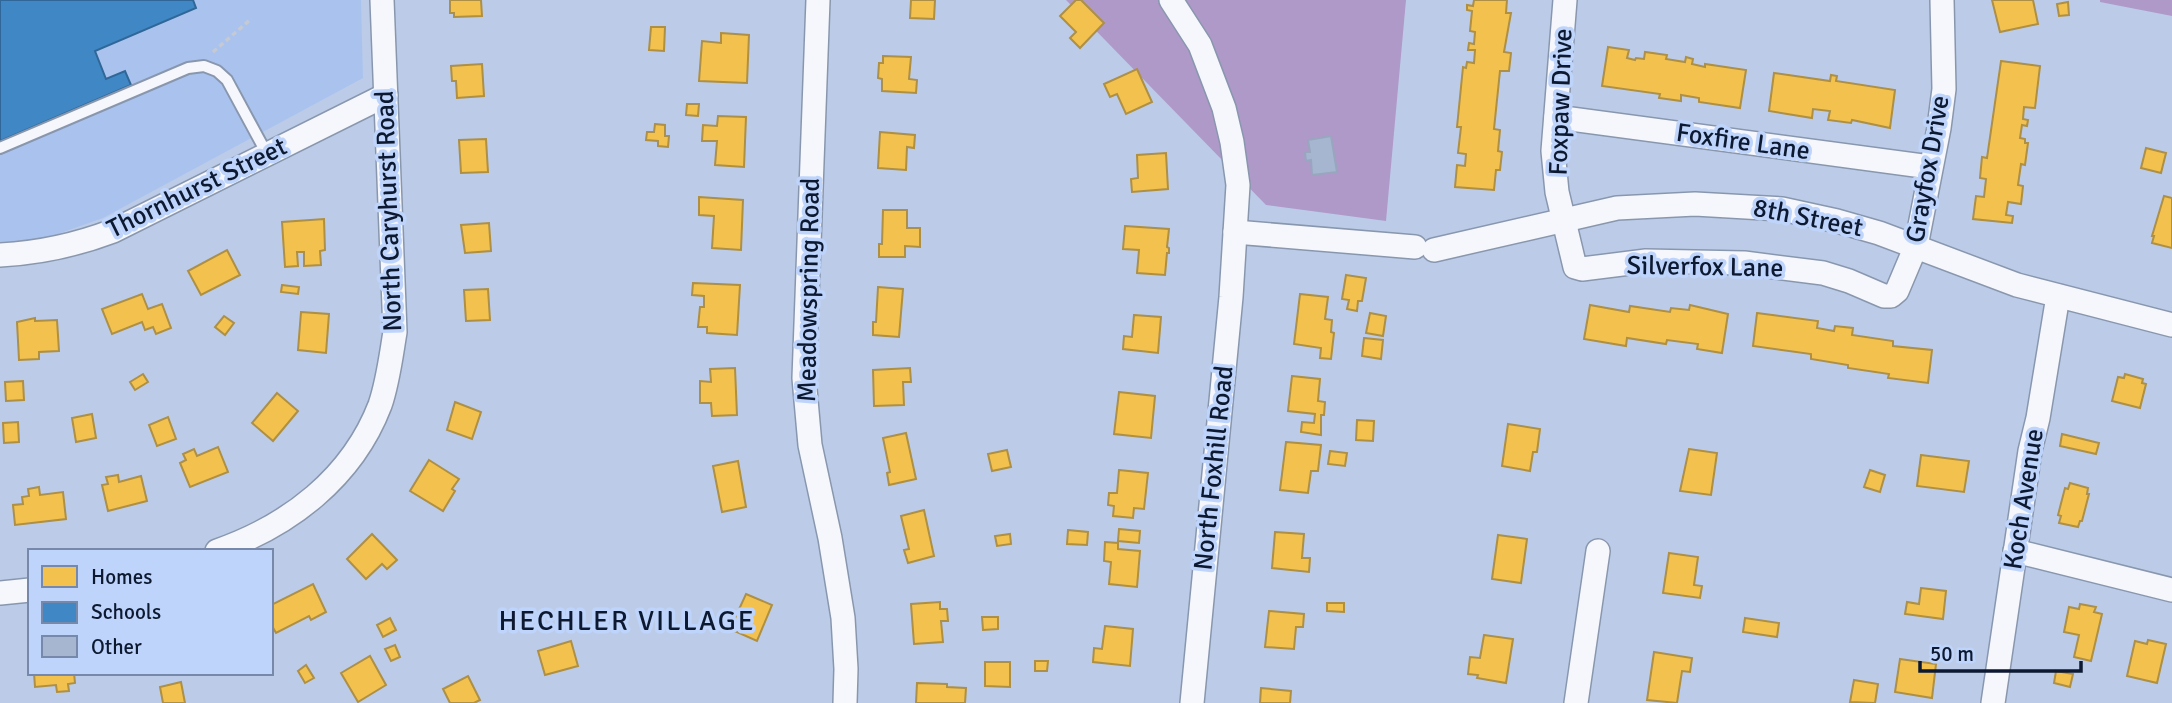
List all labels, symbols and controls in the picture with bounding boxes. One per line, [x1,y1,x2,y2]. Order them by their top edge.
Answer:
street label: Foxpaw Drive [1542,28,1580,176]
street label: North Caryhurst Road [369,90,409,332]
street label: Grayfox Drive [1899,93,1957,245]
street label: Foxfire Lane [1674,117,1812,167]
street label: Thornhurst Street [102,131,292,245]
street label: Meadowspring Road [791,178,827,402]
street label: 8th Street [1751,192,1865,244]
street label: Silverfox Lane [1626,250,1784,284]
street label: North Foxhill Road [1187,364,1241,572]
street label: Koch Avenue [1997,426,2051,572]
legend [28,549,273,675]
text: Homes [91,564,153,590]
text: Schools [91,599,161,625]
district label: HECHLER VILLAGE [498,604,756,638]
scale bar [1920,630,2081,674]
text: Other [91,634,142,660]
text: 50 m [1930,641,1974,667]

